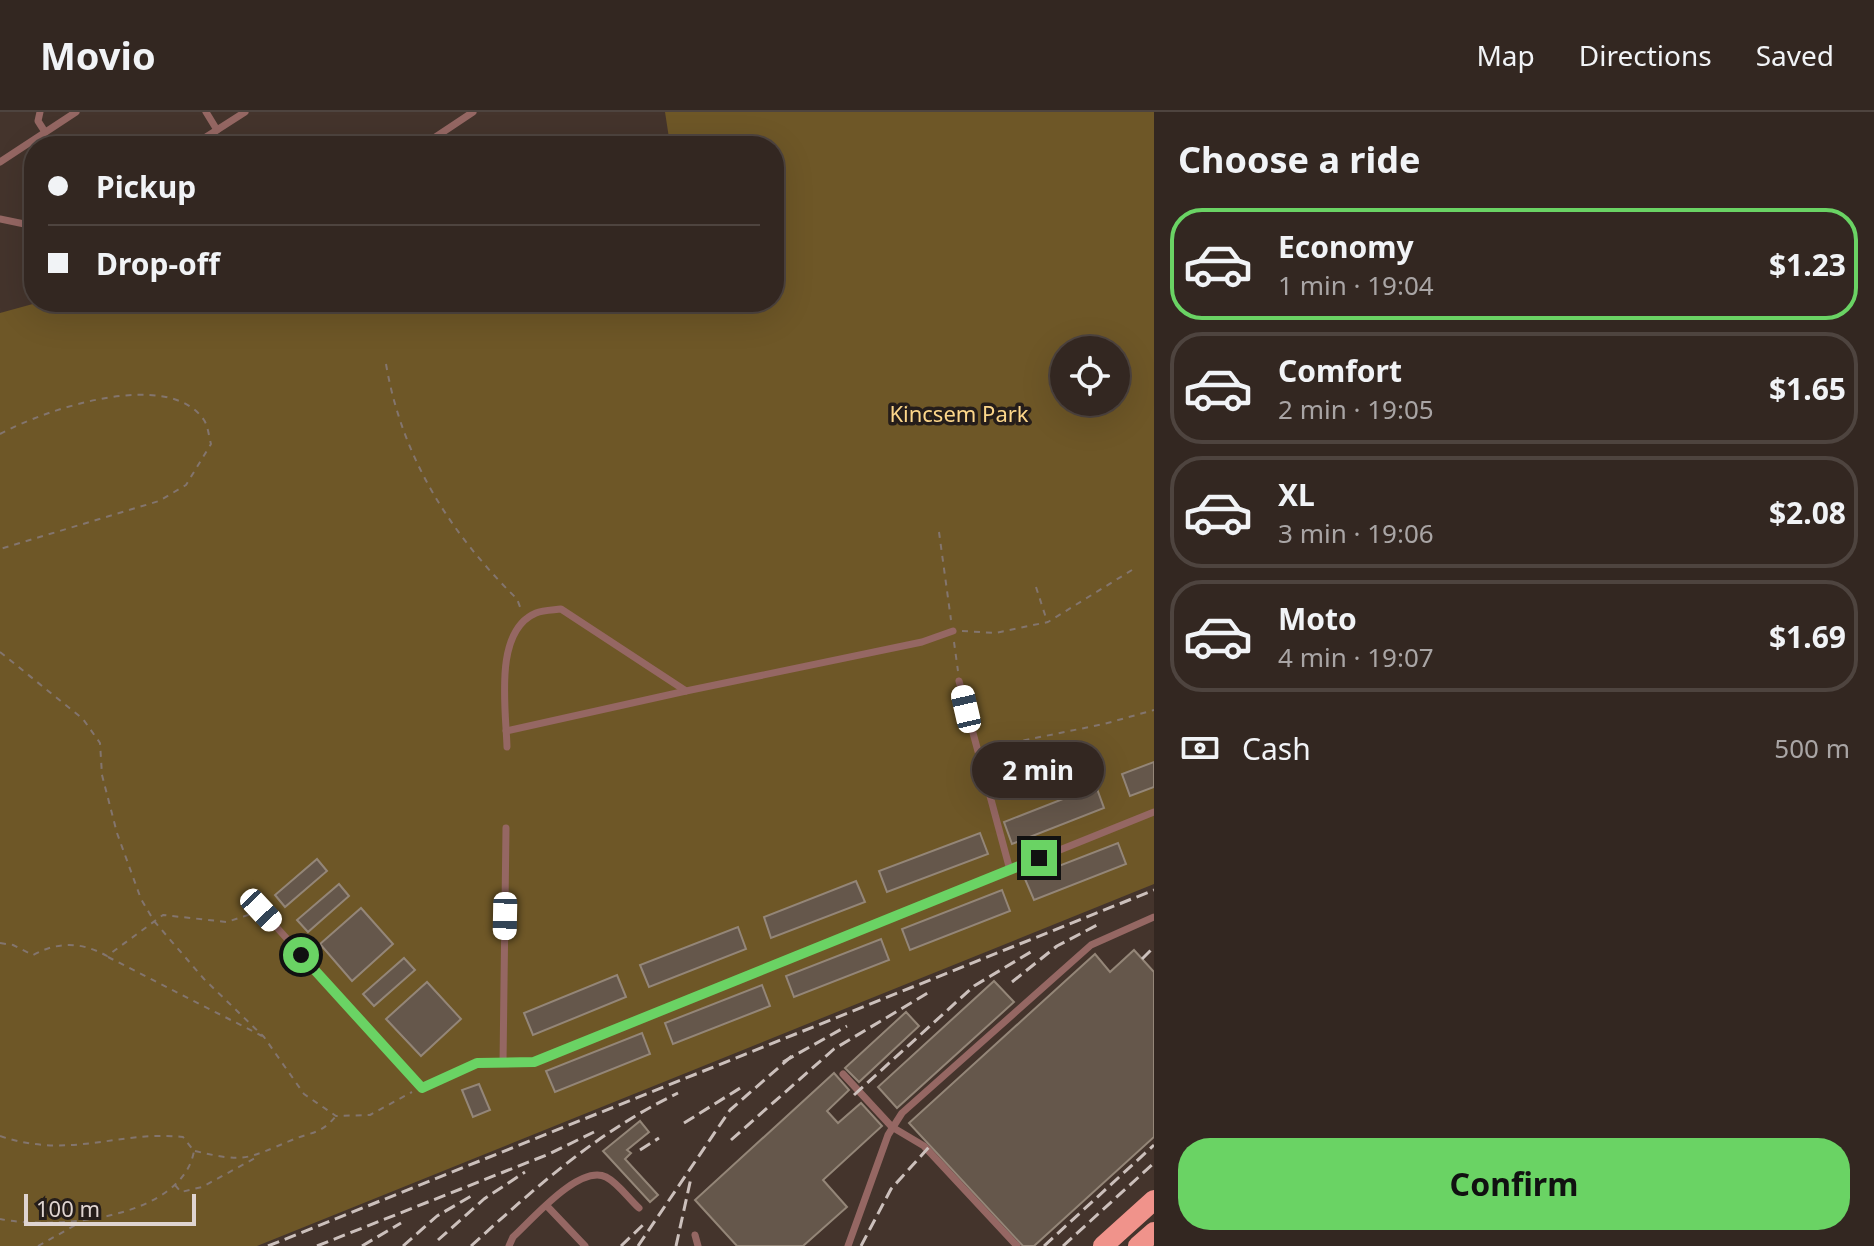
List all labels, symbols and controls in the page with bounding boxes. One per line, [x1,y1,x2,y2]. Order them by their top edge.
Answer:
text: Movio [40,29,156,81]
text: Map [1476,36,1535,74]
text: Directions [1579,36,1712,74]
text: Saved [1756,36,1834,74]
text: Choose a ride [1178,135,1420,184]
text: Pickup [96,166,196,207]
text: Economy [1278,226,1414,267]
icon: car [1182,228,1254,300]
text: Drop-off [96,243,220,284]
text: $1.23 [1769,244,1846,285]
text: 1 min · 19:04 [1278,267,1434,303]
map controls [1050,336,1130,416]
button: locate [1050,336,1130,416]
text: Comfort [1278,350,1402,391]
icon: car [1182,352,1254,424]
text: $1.65 [1769,368,1846,409]
text: 2 min · 19:05 [1278,391,1434,427]
park label: Kincsem Park [889,398,1029,428]
text: XL [1278,474,1315,515]
icon: car [1182,476,1254,548]
text: $2.08 [1769,492,1846,533]
text: 3 min · 19:06 [1278,515,1434,551]
text: Moto [1278,598,1357,639]
icon: car [1182,600,1254,672]
text: $1.69 [1769,616,1846,657]
text: 4 min · 19:07 [1278,639,1434,675]
car [949,683,983,735]
icon: cash [1178,726,1222,770]
text: Cash [1242,728,1311,769]
text: 500 m [1774,730,1850,766]
callout: 2 min [973,742,1105,798]
text: 2 min [1002,752,1074,788]
route end [1021,840,1057,876]
car [236,884,286,936]
car [493,892,517,940]
route start [283,937,319,973]
button: Confirm [1178,1138,1850,1230]
scale bar [24,1190,196,1226]
text: 100 m [36,1193,100,1223]

